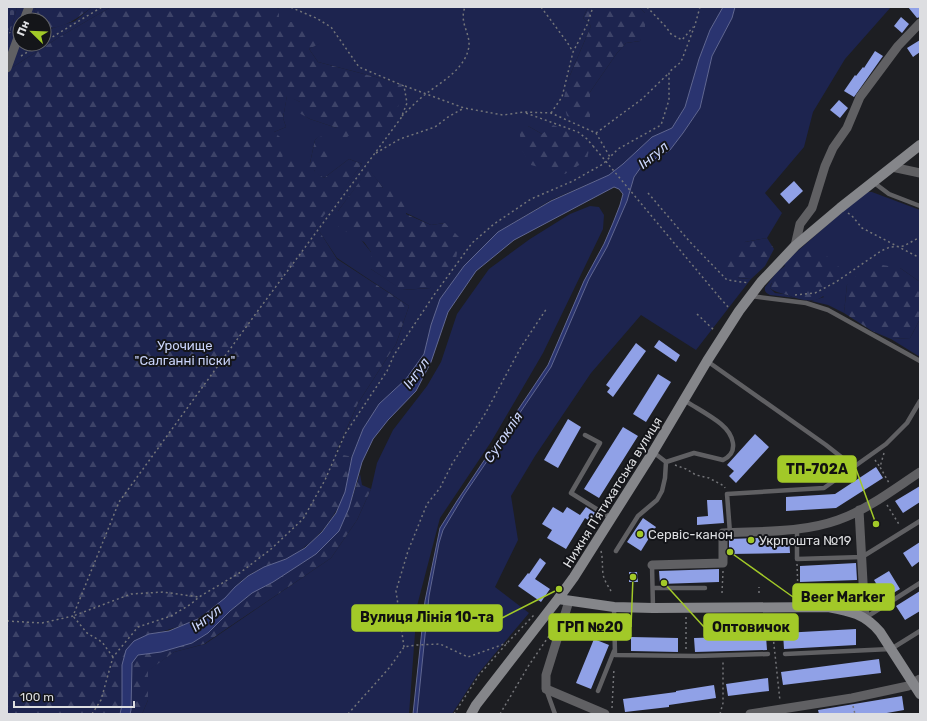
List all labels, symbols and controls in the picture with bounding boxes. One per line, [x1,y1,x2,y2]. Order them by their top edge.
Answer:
north arrow [12,12,52,52]
text: Пн [14,19,32,38]
water label: Інгул [635,138,672,173]
park label: Урочище "Салганні піски" [135,338,236,368]
water label: Інгул [400,355,433,392]
water label: Сугоклія [480,408,527,466]
street label: Нижня Пʼятихатська вулиця [560,414,665,570]
callout: ТП-702А [778,456,856,482]
text: ТП-702А [786,461,848,478]
place label: Сервіс-канон [648,527,733,542]
marker: Сервіс-канон [635,529,645,539]
place label: Укрпошта №19 [759,533,852,548]
marker: Укрпошта №19 [746,535,756,545]
callout: Beer Marker [793,584,894,610]
text: Beer Marker [801,589,886,606]
water label: Інгул [188,601,225,635]
callout: Вулиця Лінія 10-та [352,605,502,631]
text: Вулиця Лінія 10-та [360,609,494,626]
callout: ГРП №20 [549,614,631,640]
callout: Оптовичок [704,614,798,640]
text: ГРП №20 [557,619,623,636]
text: Оптовичок [712,619,790,636]
scale bar [14,683,134,709]
text: 100 m [20,690,54,704]

